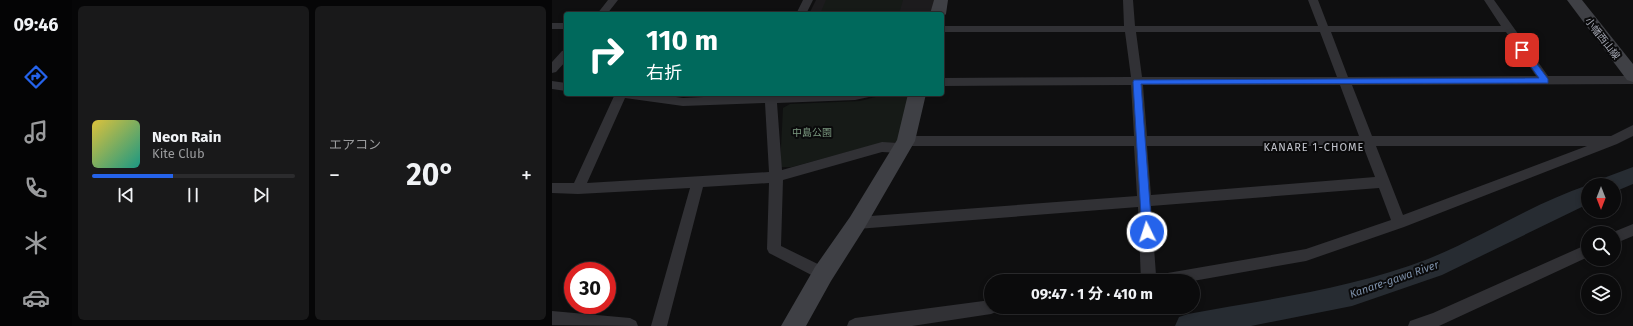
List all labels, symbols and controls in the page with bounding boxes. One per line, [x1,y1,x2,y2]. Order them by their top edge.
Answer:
text: 09:46 [14,14,58,36]
street label: 小幡西山線 [1582,15,1622,62]
text: 110 m [646,24,718,57]
icon: right [580,28,632,80]
pin [1505,33,1539,67]
icon: arrive [1511,39,1533,61]
text: 右折 [646,62,682,84]
icon: directions [22,63,50,91]
icon: music [22,118,50,146]
park label: 中島公園 [792,127,832,139]
text: Neon Rain [152,128,221,146]
text: エアコン [329,137,381,152]
district label: KANARE 1-CHOME [1264,141,1364,154]
text: Kite Club [152,146,205,161]
text: 20° [406,157,455,193]
text: − [329,162,340,189]
text: + [521,162,532,189]
icon: phone [22,174,50,202]
north arrow [1581,178,1621,218]
map controls [1581,178,1621,314]
icon: previous [115,184,137,206]
icon: pause [182,184,204,206]
icon: next [250,184,272,206]
position arrow [1126,211,1168,253]
button: search [1581,226,1621,266]
icon: climate [22,229,50,257]
water label: Kanare-gawa River [1348,258,1441,301]
speed limit sign: 30 [564,262,616,314]
button: layers [1581,274,1621,314]
icon: car [22,284,50,312]
text: 09:47 · 1 分 · 410 m [1031,285,1153,303]

